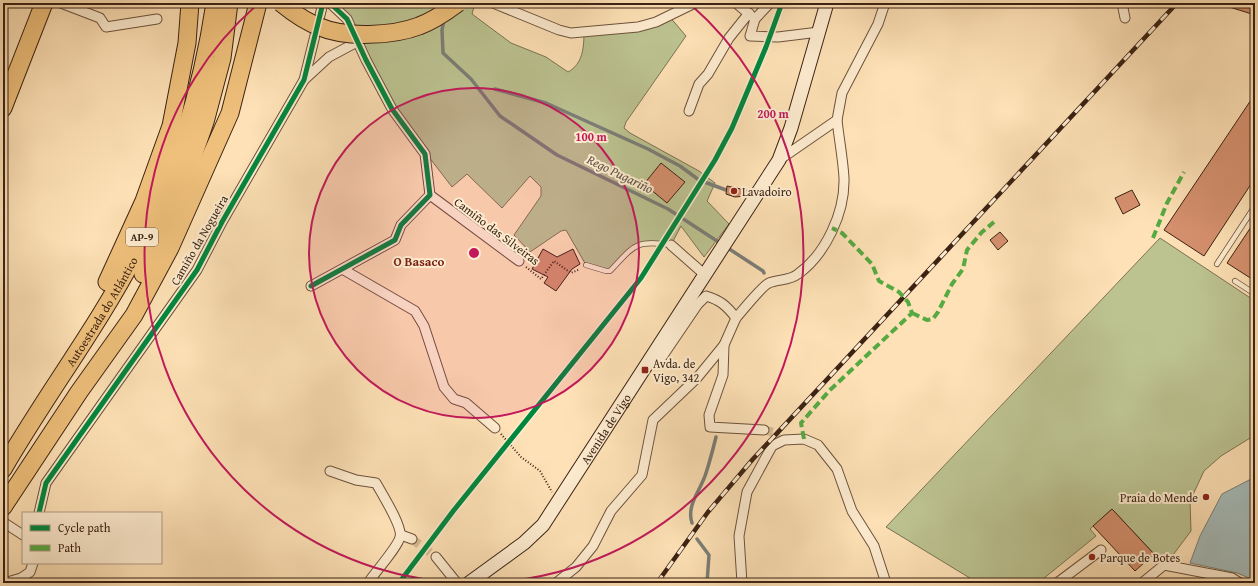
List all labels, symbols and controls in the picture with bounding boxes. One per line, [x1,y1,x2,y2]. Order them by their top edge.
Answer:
text: 200 m [757,105,790,122]
text: 100 m [575,128,608,145]
water label: Rego Pugariño [583,149,657,198]
place label: Lavadoiro [742,183,792,200]
marker: Lavadoiro [729,186,739,196]
street label: Camiño da Nogueira [166,192,232,288]
street label: Camiño das Silveiras [451,193,543,269]
road number: AP-9 [126,228,158,246]
centre of rings [467,246,481,260]
district label: O Basaco [394,252,445,271]
street label: Autoestrada do Atlántico [62,253,141,369]
place label: Avda. de Vigo, 342 [653,355,699,386]
marker: Avda. de Vigo, 342 [640,365,650,375]
street label: Avenida de Vigo [576,390,634,467]
place label: Praia do Mende [1120,489,1198,506]
marker: Praia do Mende [1201,492,1211,502]
legend [22,512,162,564]
text: Cycle path [58,519,111,536]
text: Path [58,539,81,556]
place label: Parque de Botes [1100,549,1180,566]
marker: Parque de Botes [1087,552,1097,562]

